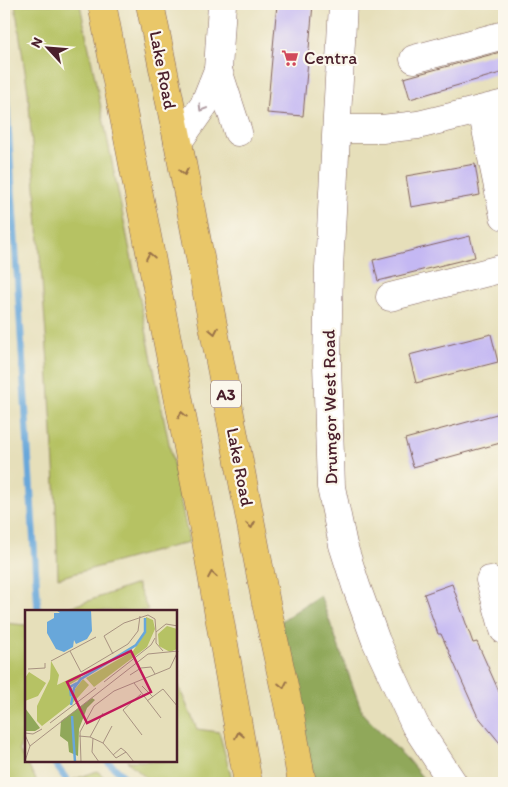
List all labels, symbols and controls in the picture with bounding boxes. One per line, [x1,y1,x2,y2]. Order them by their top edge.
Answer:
north arrow [22,22,72,72]
street label: Lake Road [145,29,181,112]
text: N [27,35,46,50]
place label: Centra [304,47,357,69]
supermarket icon: Centra [280,48,300,68]
one-way arrow [198,102,208,111]
one-way arrow [178,167,188,176]
one-way arrow [145,252,156,260]
one-way arrow [209,327,219,336]
street label: Drumgor West Road [318,329,342,485]
road number: A3 [211,380,241,408]
one-way arrow [177,411,187,420]
street label: Lake Road [222,426,258,509]
one-way arrow [246,521,256,530]
one-way arrow [208,571,218,579]
inset map [25,610,178,762]
one-way arrow [278,680,288,689]
one-way arrow [234,731,245,740]

